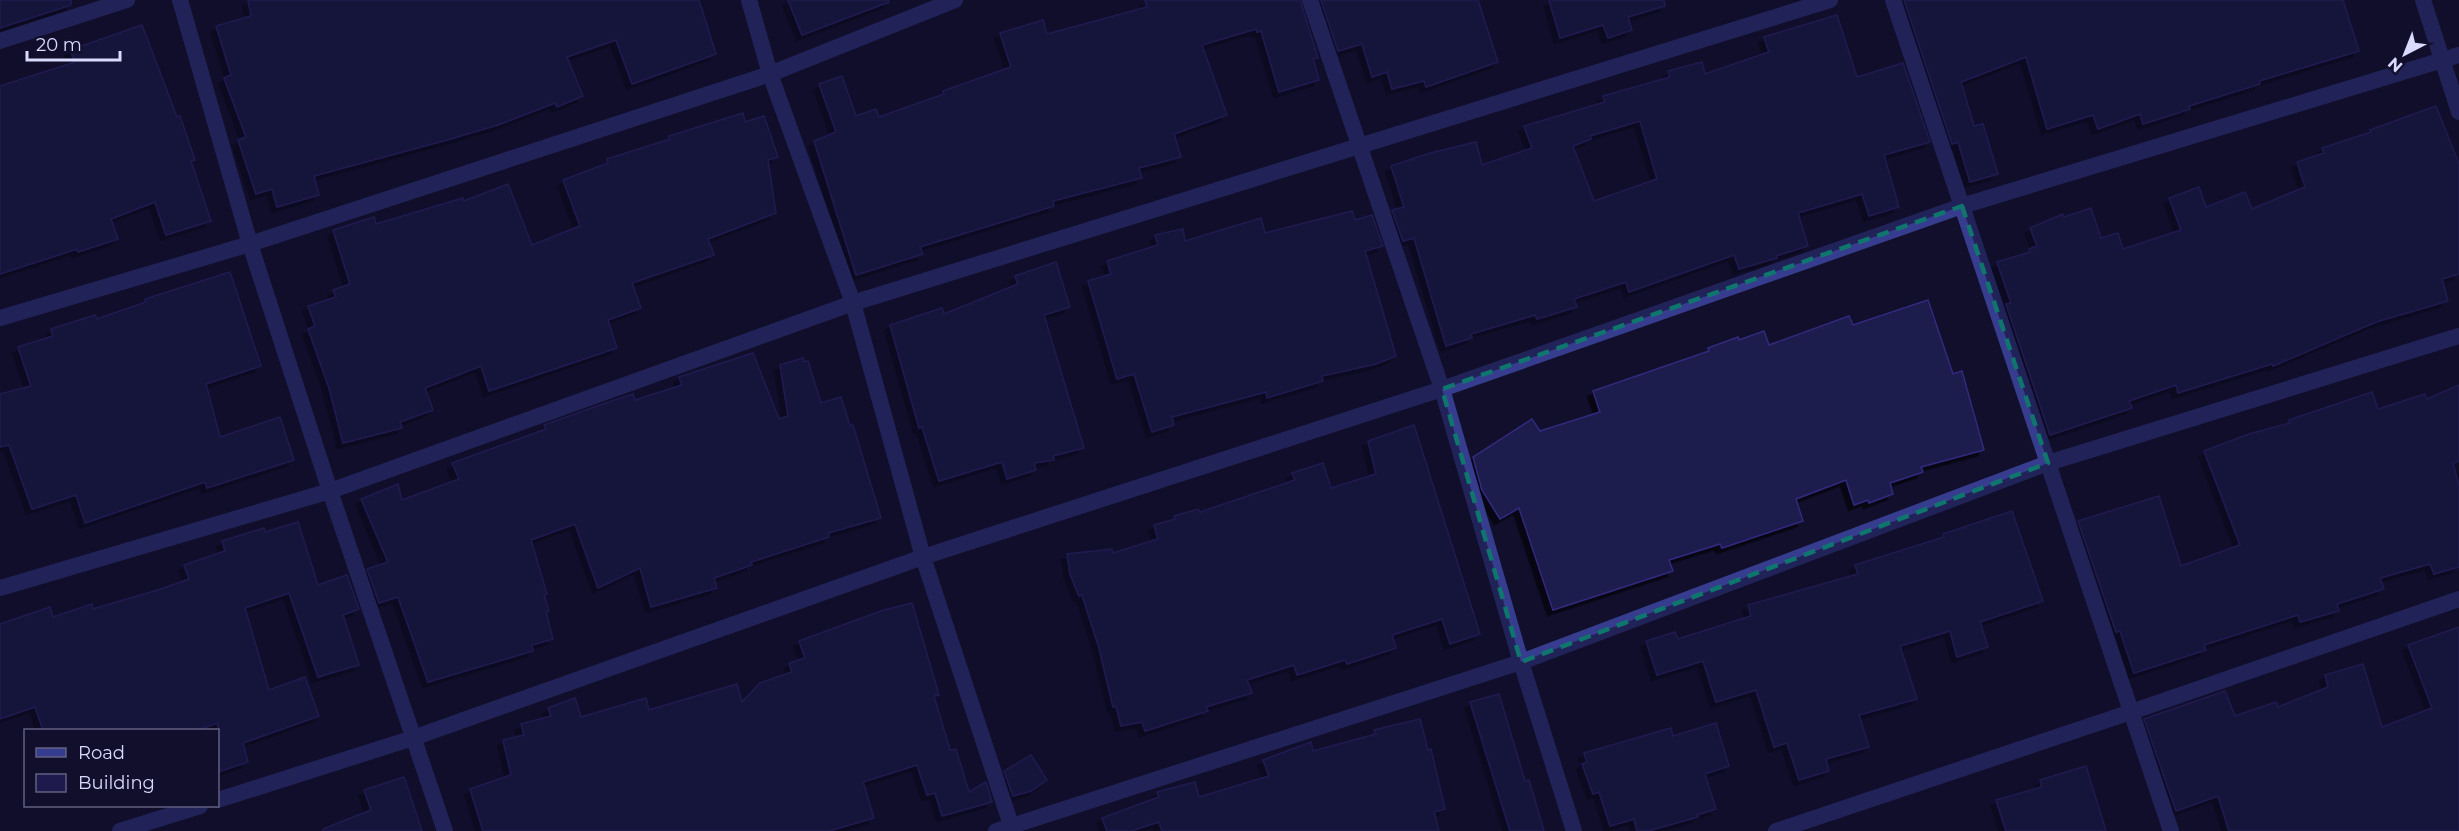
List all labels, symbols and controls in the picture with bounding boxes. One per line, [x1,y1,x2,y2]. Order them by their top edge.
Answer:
scale bar [27,24,120,62]
north arrow [2375,24,2435,84]
text: 20 m [36,34,82,56]
text: N [2384,53,2406,76]
legend [24,729,219,807]
text: Road [78,742,125,764]
text: Building [78,772,155,794]

